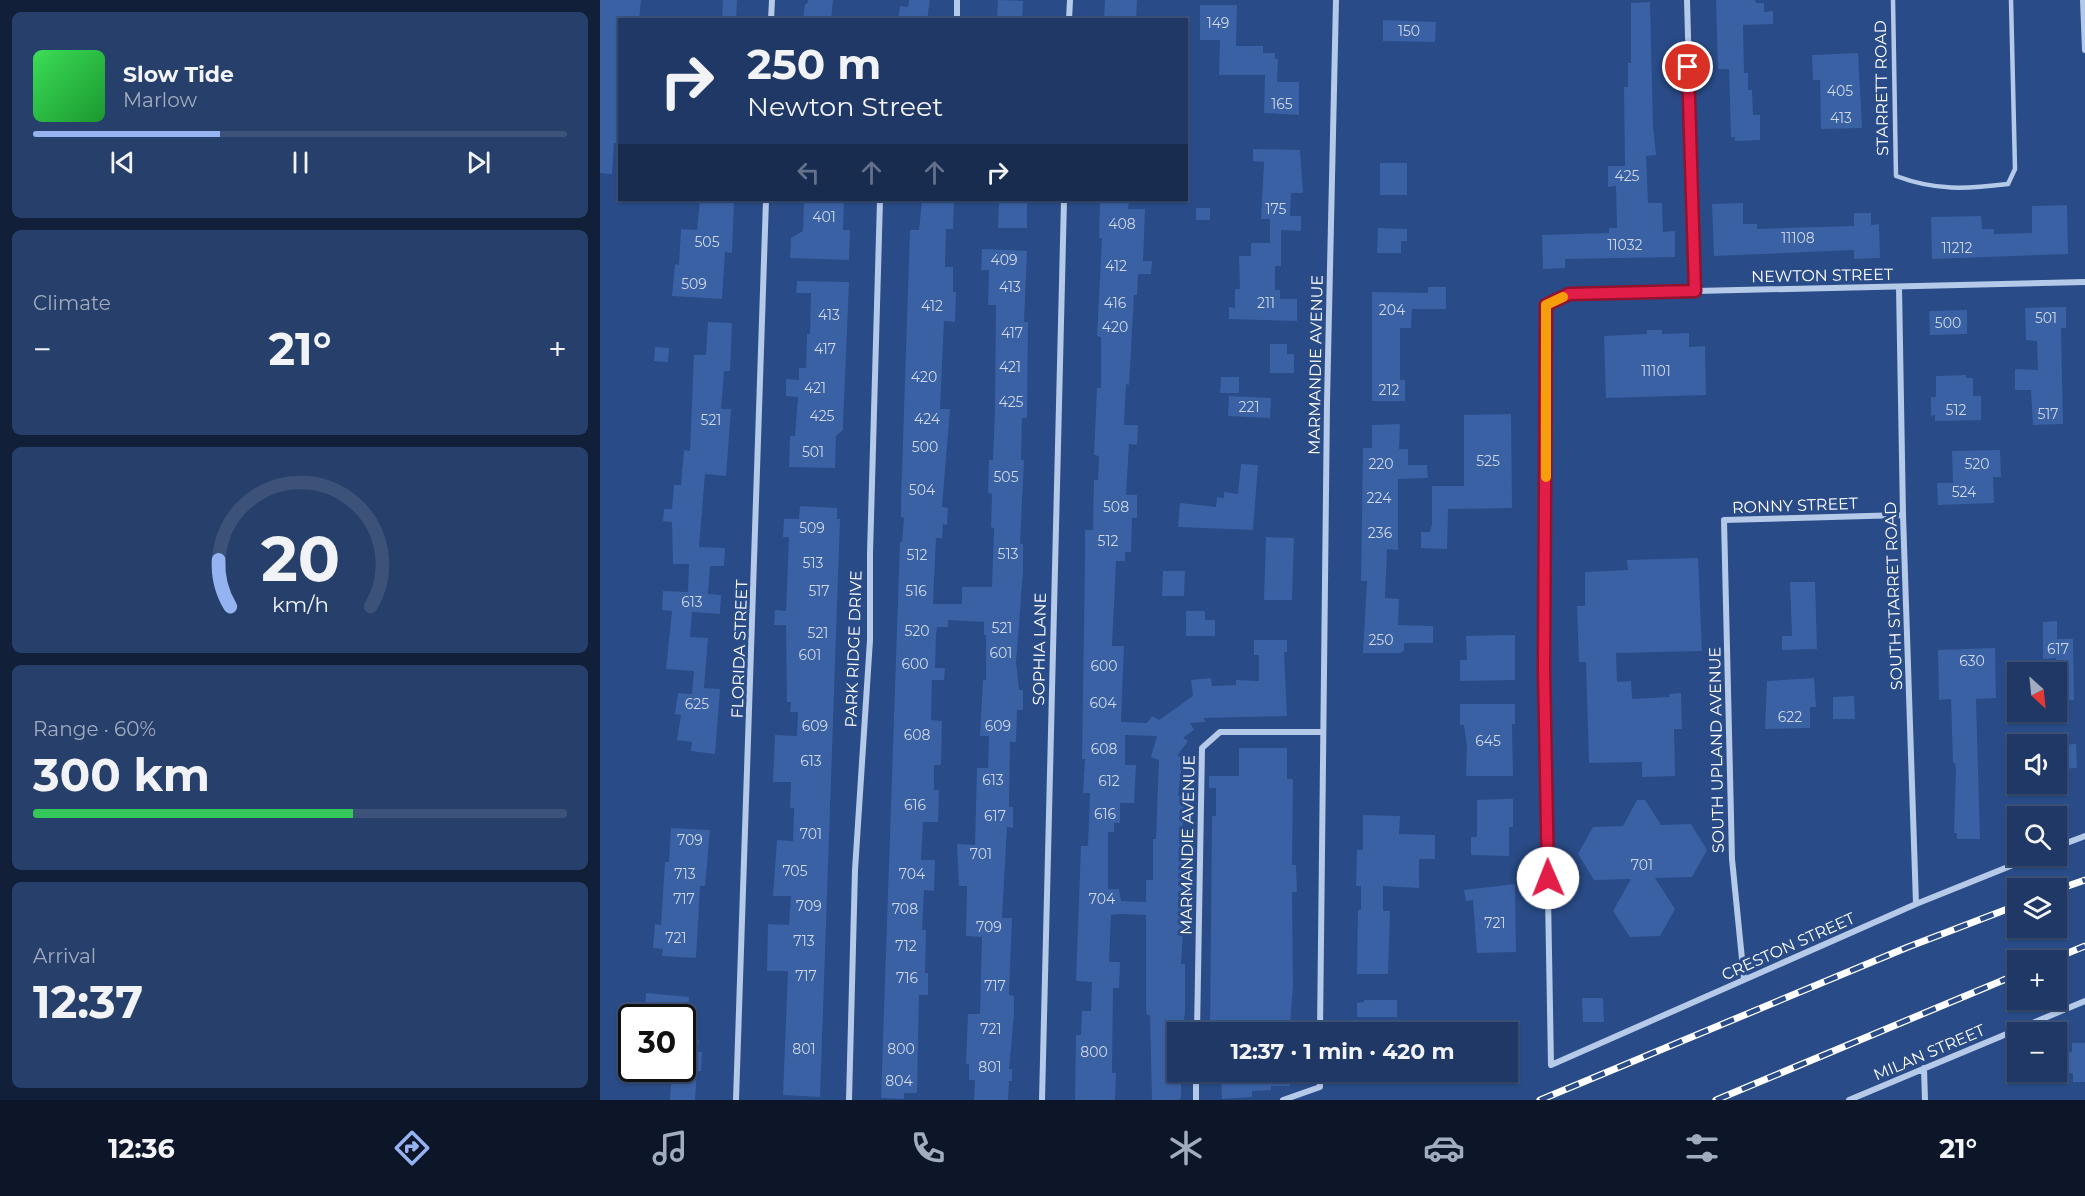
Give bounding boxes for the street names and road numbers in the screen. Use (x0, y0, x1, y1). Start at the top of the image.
street label: STARRETT ROAD (1871, 20, 1892, 156)
street label: NEWTON STREET (1751, 265, 1894, 286)
street label: MARMANDIE AVENUE (1304, 275, 1327, 455)
street label: RONNY STREET (1732, 494, 1859, 517)
street label: SOUTH STARRET ROAD (1881, 501, 1906, 691)
street label: PARK RIDGE DRIVE (841, 570, 866, 728)
street label: FLORIDA STREET (728, 578, 751, 719)
street label: SOPHIA LANE (1029, 592, 1050, 706)
street label: SOUTH UPLAND AVENUE (1705, 647, 1728, 853)
street label: MARMANDIE AVENUE (1176, 755, 1199, 935)
street label: CRESTON STREET (1719, 908, 1859, 984)
street label: MILAN STREET (1871, 1020, 1989, 1084)

